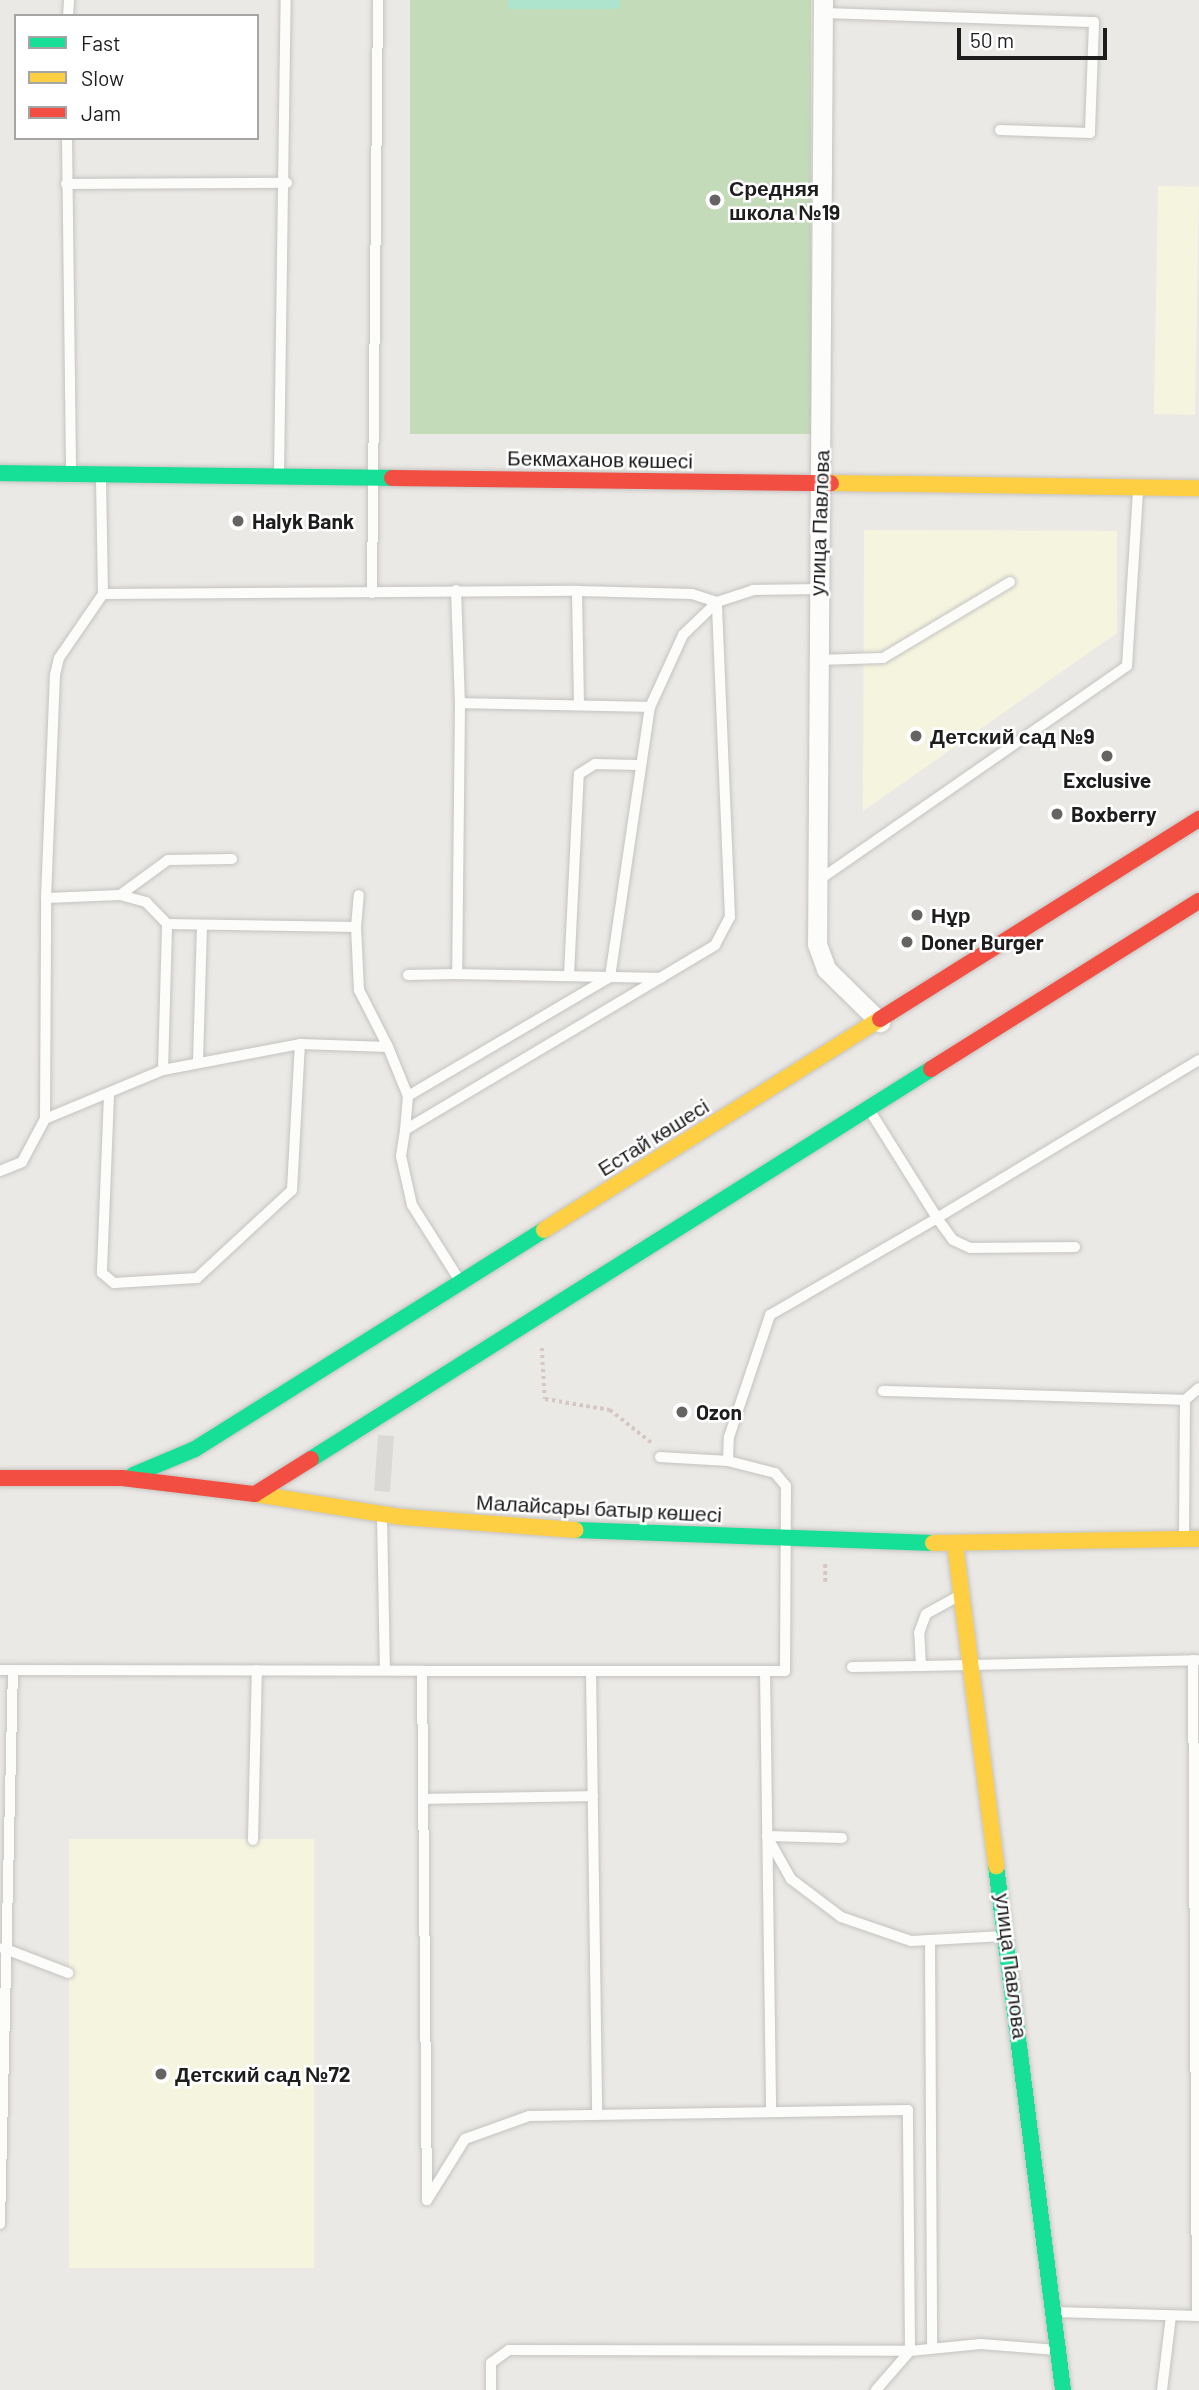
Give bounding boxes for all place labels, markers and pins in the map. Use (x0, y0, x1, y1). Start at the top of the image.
place label: Средняя школа №19 (729, 175, 840, 225)
marker: Средняя школа №19 (707, 192, 723, 208)
place label: Halyk Bank (252, 508, 354, 534)
marker: Halyk Bank (230, 513, 246, 529)
place label: Детский сад №9 (930, 723, 1095, 749)
marker: Детский сад №9 (908, 728, 924, 744)
marker: Exclusive (1099, 748, 1115, 764)
place label: Exclusive (1063, 767, 1151, 793)
place label: Boxberry (1071, 801, 1157, 827)
marker: Boxberry (1049, 806, 1065, 822)
place label: Нұр (931, 902, 971, 928)
marker: Нұр (909, 907, 925, 923)
place label: Doner Burger (921, 929, 1044, 955)
marker: Doner Burger (899, 934, 915, 950)
place label: Ozon (696, 1399, 742, 1425)
marker: Ozon (674, 1404, 690, 1420)
place label: Детский сад №72 (175, 2061, 351, 2087)
marker: Детский сад №72 (153, 2066, 169, 2082)

